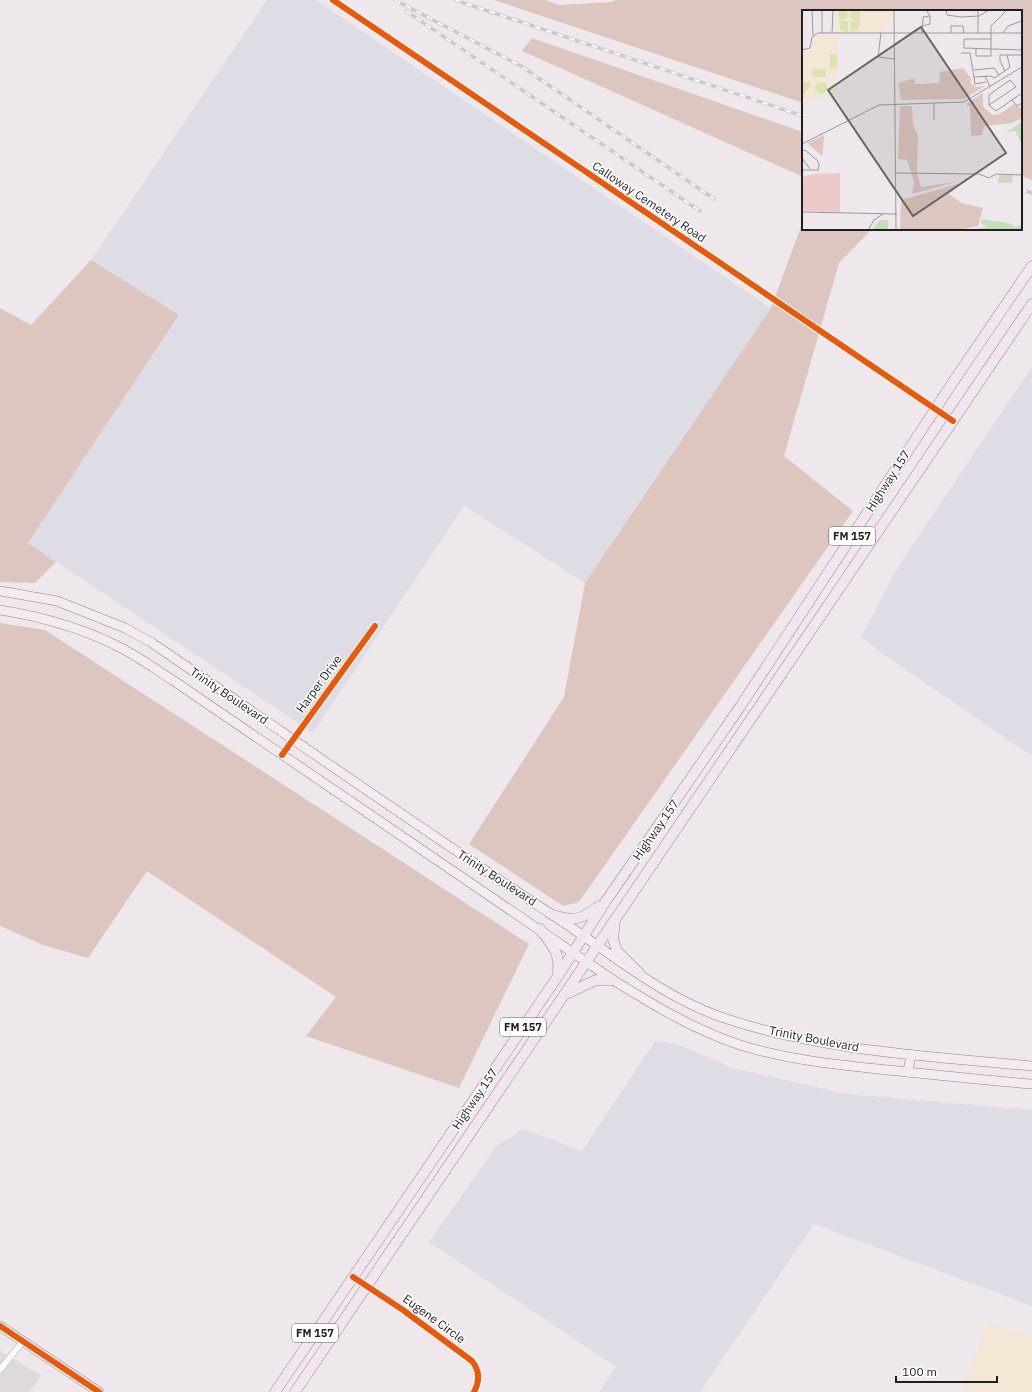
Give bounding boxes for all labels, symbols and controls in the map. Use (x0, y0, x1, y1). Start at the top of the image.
inset map (802, 10, 1022, 230)
street label: Calloway Cemetery Road (590, 158, 709, 245)
street label: Highway 157 (862, 447, 913, 514)
road number: FM 157 (829, 527, 875, 545)
street label: Harper Drive (293, 651, 345, 716)
street label: Trinity Boulevard (187, 664, 271, 727)
street label: Highway 157 (629, 797, 682, 863)
street label: Trinity Boulevard (455, 846, 540, 909)
road number: FM 157 (500, 1018, 546, 1036)
street label: Trinity Boulevard (768, 1022, 860, 1055)
street label: Highway 157 (449, 1065, 501, 1132)
street label: Eugene Circle (400, 1291, 469, 1347)
road number: FM 157 (292, 1324, 338, 1342)
scale bar (896, 1358, 997, 1384)
text: 100 m (902, 1364, 937, 1379)

